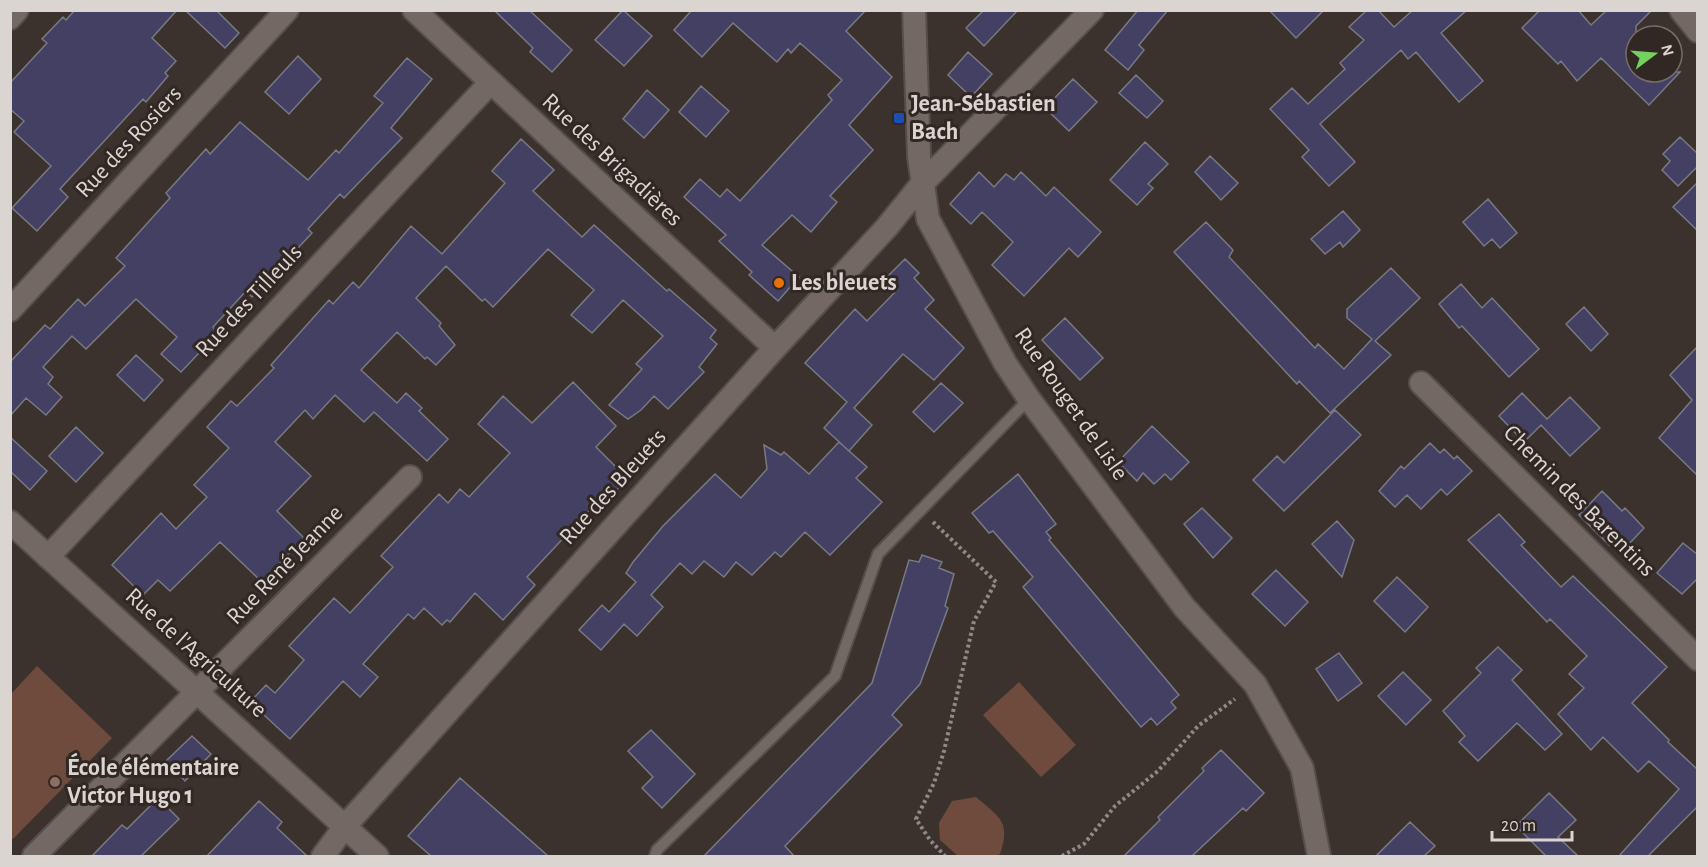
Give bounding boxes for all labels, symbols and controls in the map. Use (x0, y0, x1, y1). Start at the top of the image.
north arrow (1624, 24, 1684, 84)
text: N (1658, 43, 1677, 58)
street label: Rue des Rosiers (71, 82, 187, 202)
street label: Rue des Brigadières (537, 89, 687, 231)
place label: Jean-Sébastien Bach (911, 92, 1056, 144)
marker: Jean-Sébastien Bach (892, 111, 906, 125)
street label: Rue des Tilleuls (191, 240, 307, 362)
place label: Les bleuets (791, 271, 897, 295)
marker: Les bleuets (772, 276, 786, 290)
street label: Rue Rouget de Lisle (1010, 323, 1132, 485)
street label: Chemin des Barentins (1499, 421, 1659, 581)
street label: Rue des Bleuets (555, 425, 671, 549)
street label: Rue René Jeanne (222, 501, 348, 629)
street label: Rue de l'Agriculture (121, 584, 271, 722)
place label: École élémentaire Victor Hugo 1 (67, 752, 239, 808)
marker: École élémentaire Victor Hugo 1 (48, 775, 62, 789)
scale bar (1492, 804, 1572, 842)
text: 20 m (1501, 817, 1536, 835)

